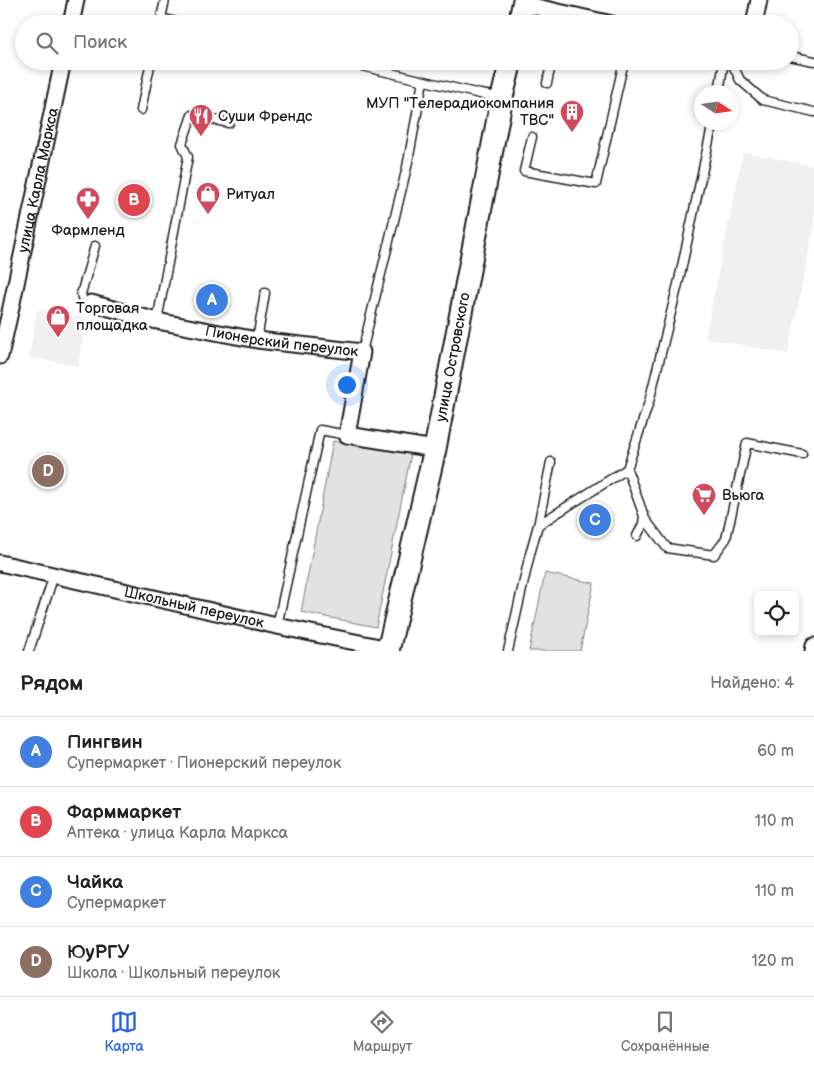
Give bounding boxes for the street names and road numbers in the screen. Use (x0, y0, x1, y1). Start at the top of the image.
street label: улица Карла Маркса (14, 106, 63, 254)
street label: улица Островского (431, 291, 475, 423)
street label: Пионерский переулок (204, 321, 359, 362)
street label: Школьный переулок (122, 582, 266, 633)

